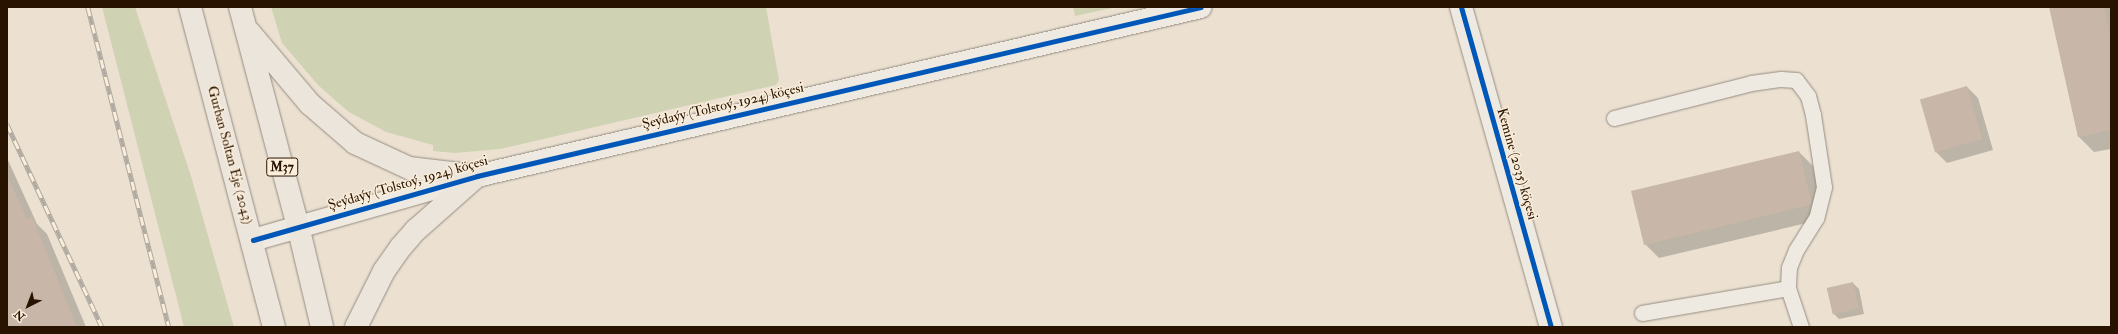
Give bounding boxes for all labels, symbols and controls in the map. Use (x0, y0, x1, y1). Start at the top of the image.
street label: Şeýdaýy (Tolstoý, 1924) köçesi (641, 79, 805, 133)
street label: Gurban Soltan Eje (2043) (203, 84, 257, 226)
street label: Kemine (2035) köçesi (1493, 106, 1541, 222)
street label: Şeýdaýy (Tolstoý, 1924) köçesi (326, 152, 490, 214)
road number: M37 (266, 156, 298, 178)
north arrow (8, 286, 48, 326)
text: N (12, 307, 28, 323)

